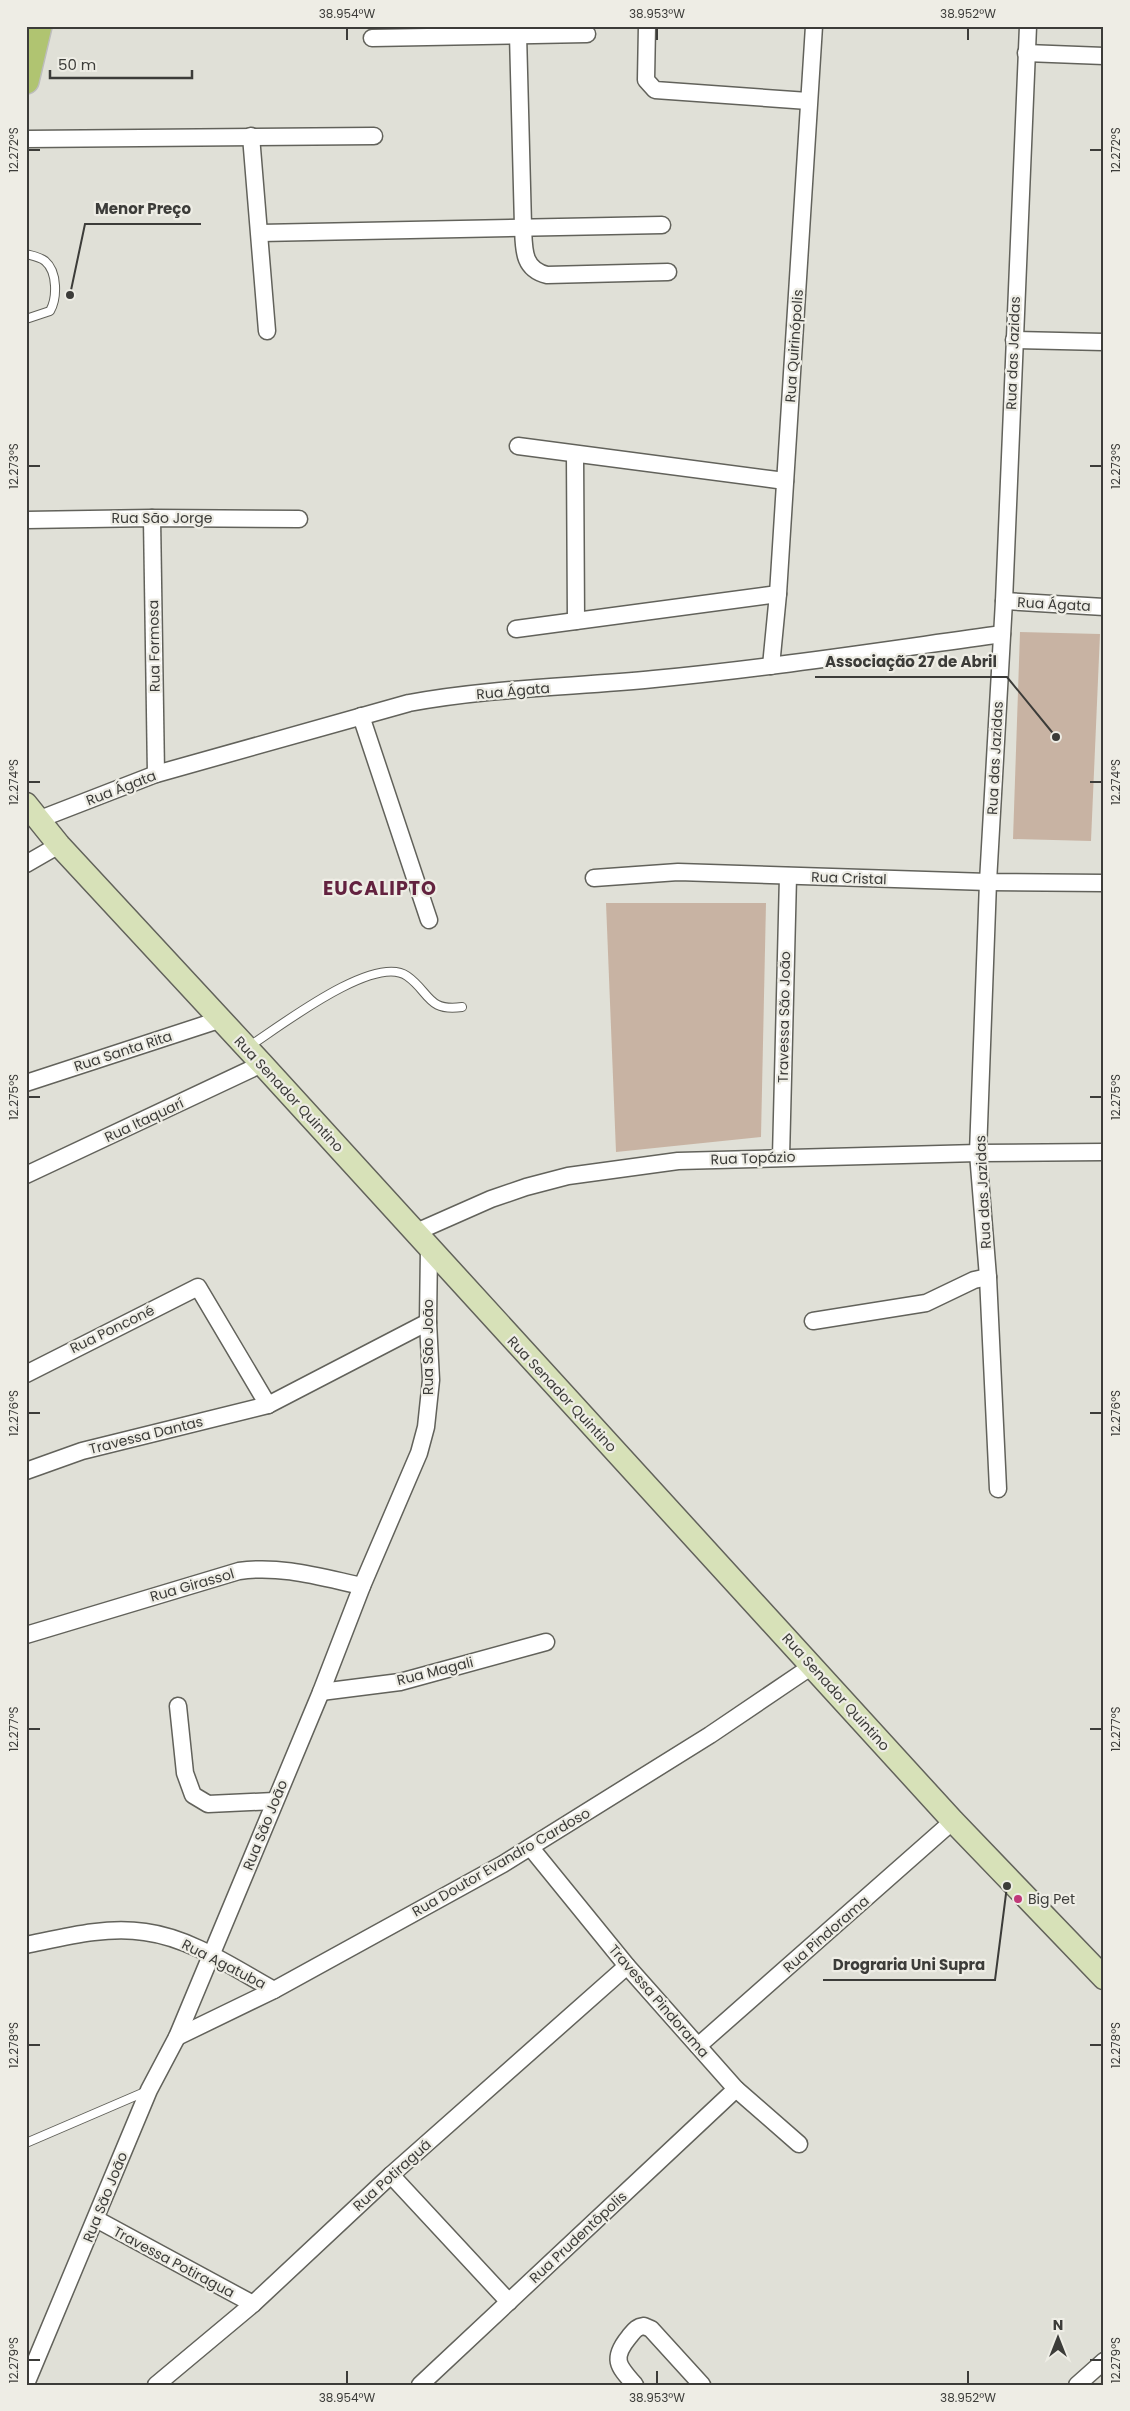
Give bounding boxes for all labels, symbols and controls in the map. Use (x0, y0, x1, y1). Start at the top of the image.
text: 38.954°W (319, 5, 376, 22)
text: 38.953°W (629, 5, 685, 22)
text: 38.952°W (940, 5, 996, 22)
scale bar (50, 48, 192, 80)
text: 50 m (58, 54, 96, 75)
text: 12.272°S (5, 127, 22, 173)
text: 12.272°S (1107, 127, 1124, 173)
callout: Menor Preço (85, 194, 201, 224)
text: Menor Preço (95, 198, 191, 219)
street label: Rua Quirinópolis (780, 289, 808, 403)
street label: Rua das Jazidas (1001, 296, 1025, 410)
text: 12.273°S (5, 443, 22, 489)
text: 12.273°S (1107, 443, 1124, 489)
street label: Rua São Jorge (112, 508, 213, 528)
street label: Rua Ágata (1017, 592, 1091, 616)
street label: Rua Formosa (143, 600, 165, 692)
callout: Associação 27 de Abril (815, 647, 1007, 677)
text: Associação 27 de Abril (825, 651, 997, 672)
street label: Rua Ágata (475, 678, 551, 704)
street label: Rua das Jazidas (982, 701, 1008, 815)
text: 12.274°S (5, 759, 22, 805)
text: 12.274°S (1107, 759, 1124, 805)
street label: Rua Ágata (83, 765, 159, 811)
street label: Rua Cristal (811, 867, 887, 889)
district label: EUCALIPTO (323, 875, 437, 902)
street label: Travessa São João (773, 951, 795, 1083)
street label: Rua Santa Rita (71, 1026, 175, 1076)
street label: Rua Senador Quintino (230, 1032, 348, 1157)
text: 12.275°S (5, 1074, 22, 1120)
text: 12.275°S (1107, 1074, 1124, 1120)
street label: Rua Itaquarí (101, 1093, 187, 1147)
street label: Rua das Jazidas (970, 1135, 996, 1249)
street label: Rua Topázio (710, 1147, 796, 1169)
street label: Rua São João (418, 1299, 438, 1395)
street label: Rua Ponconé (66, 1300, 158, 1358)
street label: Rua Senador Quintino (503, 1332, 621, 1457)
text: 12.276°S (5, 1390, 22, 1436)
text: 12.276°S (1107, 1390, 1124, 1436)
street label: Travessa Dantas (87, 1411, 205, 1459)
street label: Rua Girassol (148, 1563, 236, 1607)
street label: Rua Senador Quintino (778, 1629, 894, 1755)
street label: Rua Magali (395, 1652, 475, 1690)
text: 12.277°S (5, 1706, 22, 1752)
text: 12.277°S (1107, 1706, 1124, 1752)
street label: Rua São João (238, 1777, 292, 1873)
street label: Rua Doutor Evandro Cardoso (408, 1803, 594, 1921)
place label: Big Pet (1028, 1889, 1075, 1909)
street label: Rua Pindorama (779, 1891, 873, 1977)
marker: Big Pet (1012, 1893, 1024, 1905)
street label: Rua Agatuba (178, 1934, 270, 1994)
street label: Travessa Pindorama (604, 1940, 714, 2062)
callout: Drograria Uni Supra (823, 1950, 995, 1980)
text: Drograria Uni Supra (833, 1954, 985, 1975)
text: 12.278°S (5, 2022, 22, 2068)
text: 12.278°S (1107, 2022, 1124, 2068)
street label: Rua Potiraguá (349, 2134, 435, 2216)
street label: Rua São João (78, 2149, 132, 2245)
street label: Rua Prudentôpolis (525, 2186, 631, 2288)
street label: Travessa Potiragua (110, 2222, 238, 2302)
north arrow (1032, 2314, 1082, 2364)
text: N (1053, 2315, 1063, 2335)
text: 12.279°S (5, 2337, 22, 2383)
text: 12.279°S (1107, 2337, 1124, 2383)
text: 38.954°W (319, 2389, 376, 2406)
text: 38.953°W (629, 2389, 685, 2406)
text: 38.952°W (940, 2389, 996, 2406)

